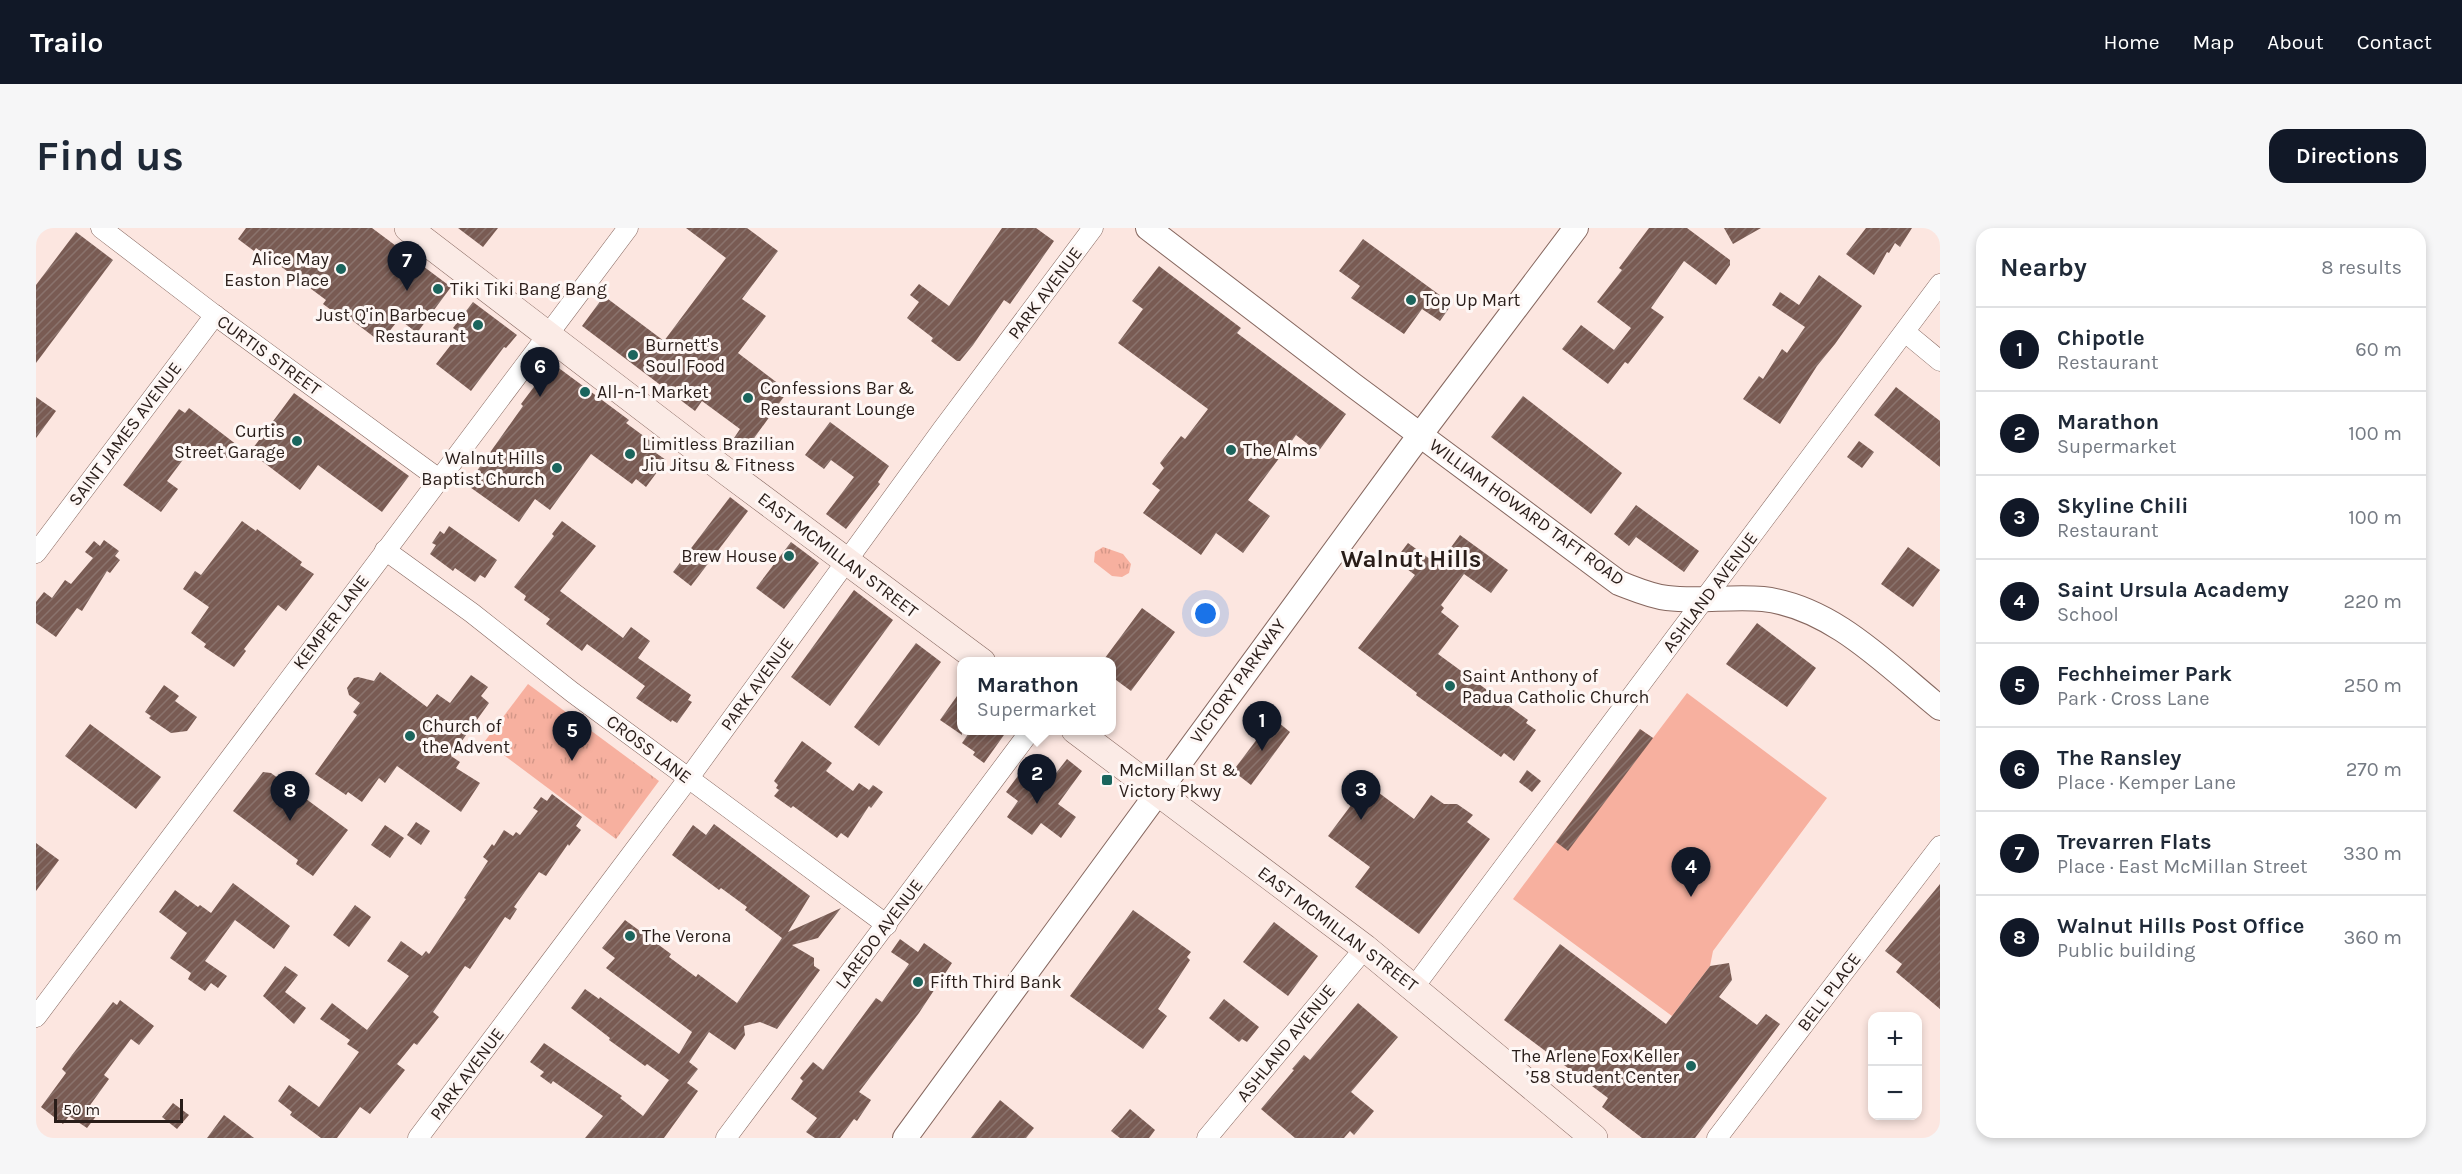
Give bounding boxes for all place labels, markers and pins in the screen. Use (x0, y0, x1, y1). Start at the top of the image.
pin: 7 (388, 242, 427, 291)
place label: Alice May Easton Place (224, 248, 330, 291)
marker: Alice May Easton Place (334, 262, 348, 276)
place label: Tiki Tiki Bang Bang (450, 278, 607, 300)
marker: Tiki Tiki Bang Bang (431, 282, 445, 296)
place label: Top Up Mart (1423, 289, 1520, 311)
marker: Top Up Mart (1404, 293, 1418, 307)
place label: Just Q'in Barbecue Restaurant (316, 304, 466, 347)
marker: Just Q'in Barbecue Restaurant (471, 318, 485, 332)
place label: Burnett's Soul Food (645, 334, 725, 377)
pin: 6 (520, 348, 560, 397)
marker: Burnett's Soul Food (626, 348, 640, 362)
place label: Confessions Bar & Restaurant Lounge (760, 377, 915, 420)
place label: All-n-1 Market (597, 381, 709, 403)
marker: All-n-1 Market (578, 385, 592, 399)
marker: Confessions Bar & Restaurant Lounge (741, 391, 755, 405)
place label: Curtis Street Garage (174, 420, 285, 463)
place label: Limitless Brazilian Jiu Jitsu & Fitness (642, 433, 795, 476)
marker: Curtis Street Garage (290, 434, 304, 448)
place label: The Alms (1243, 439, 1318, 461)
marker: The Alms (1224, 443, 1238, 457)
place label: Walnut Hills Baptist Church (421, 447, 545, 490)
marker: Limitless Brazilian Jiu Jitsu & Fitness (623, 447, 637, 461)
marker: Walnut Hills Baptist Church (550, 461, 564, 475)
place label: Brew House (681, 545, 777, 567)
marker: Brew House (782, 549, 796, 563)
place label: Saint Anthony of Padua Catholic Church (1462, 665, 1649, 708)
marker: Saint Anthony of Padua Catholic Church (1443, 679, 1457, 693)
pin: 1 (1242, 702, 1282, 751)
pin: 5 (552, 712, 592, 761)
place label: Church of the Advent (422, 715, 510, 758)
marker: Church of the Advent (403, 729, 417, 743)
pin: 2 (1018, 754, 1056, 804)
place label: McMillan St & Victory Pkwy (1119, 759, 1238, 802)
pin: 3 (1342, 770, 1380, 820)
pin: 8 (270, 772, 310, 821)
marker: McMillan St & Victory Pkwy (1100, 773, 1114, 787)
pin: 4 (1672, 848, 1710, 897)
place label: The Verona (642, 925, 731, 947)
marker: The Verona (623, 929, 637, 943)
place label: Fifth Third Bank (930, 971, 1062, 993)
marker: Fifth Third Bank (911, 975, 925, 989)
place label: The Arlene Fox Keller ’58 Student Center (1512, 1045, 1679, 1088)
marker: The Arlene Fox Keller ’58 Student Center (1684, 1059, 1698, 1073)

